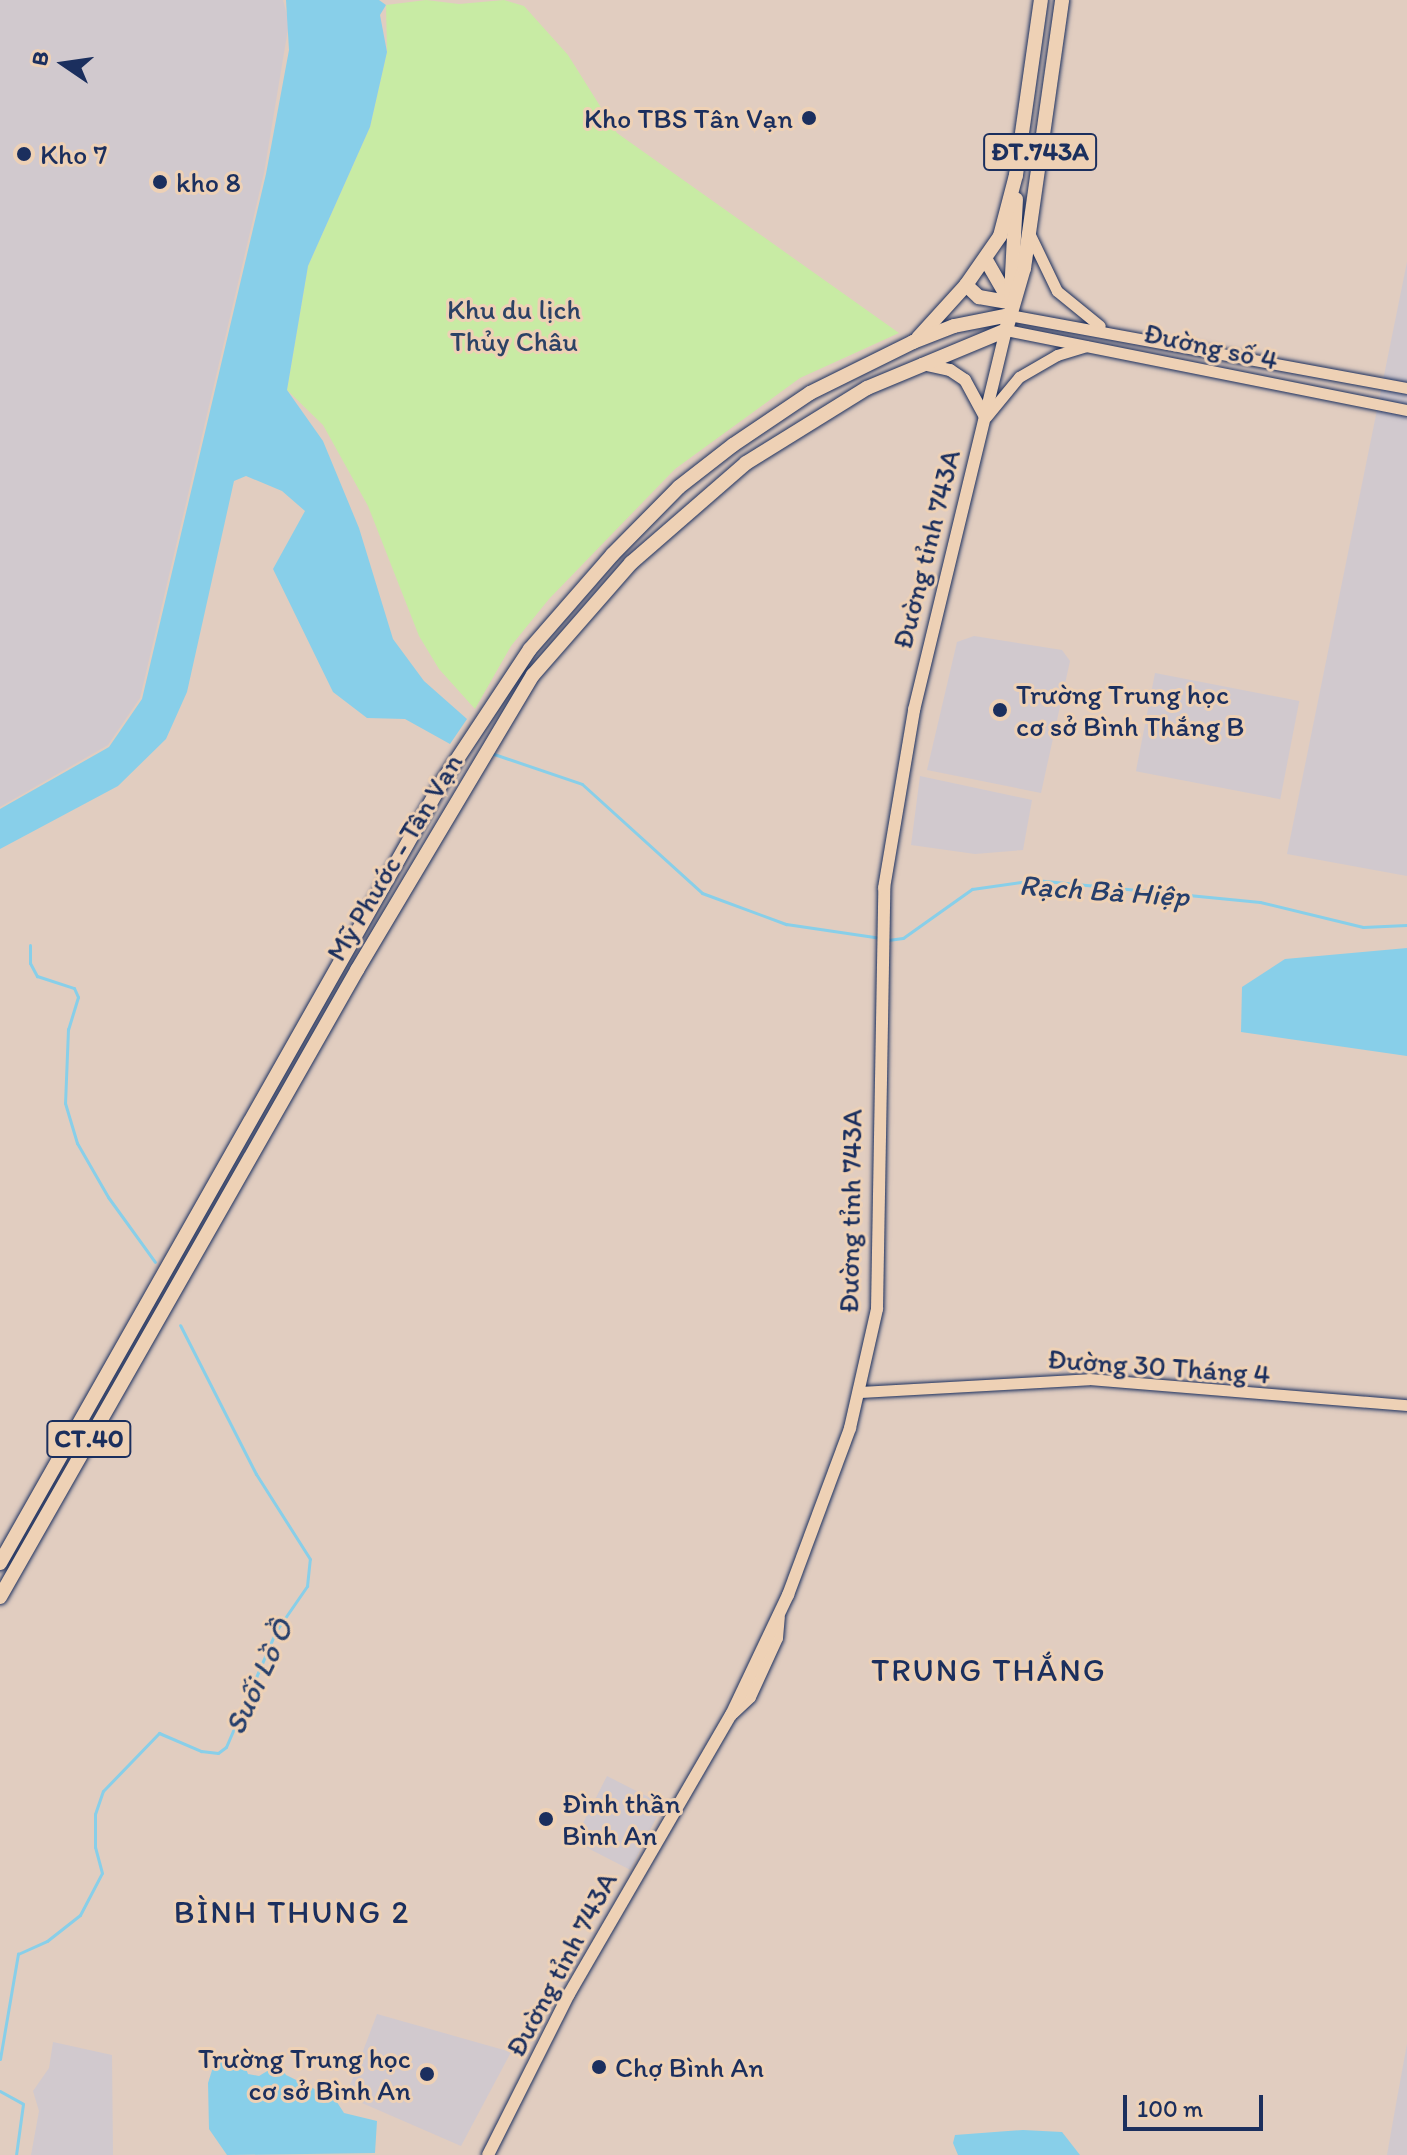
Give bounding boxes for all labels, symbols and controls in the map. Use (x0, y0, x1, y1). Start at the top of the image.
north arrow (24, 24, 104, 104)
text: B (25, 49, 55, 68)
place label: Kho TBS Tân Vạn (589, 101, 793, 135)
marker: Kho TBS Tân Vạn (800, 109, 818, 127)
road number: ĐT.743A (982, 130, 1098, 174)
place label: Kho 7 (40, 137, 107, 171)
marker: Kho 7 (15, 145, 33, 163)
place label: kho 8 (176, 165, 241, 199)
marker: kho 8 (151, 173, 169, 191)
park label: Khu du lịch Thủy Châu (447, 292, 581, 358)
street label: Đường số 4 (1141, 315, 1281, 377)
street label: Đường tỉnh 743A (885, 446, 967, 652)
place label: Trường Trung học cơ sở Bình Thắng B (1016, 677, 1244, 743)
marker: Trường Trung học cơ sở Bình Thắng B (991, 701, 1009, 719)
street label: Mỹ Phước - Tân Vạn (319, 747, 469, 967)
water label: Rạch Bà Hiệp (1018, 867, 1190, 915)
street label: Đường tỉnh 743A (831, 1109, 869, 1313)
street label: Đường 30 Tháng 4 (1047, 1341, 1271, 1391)
road number: CT.40 (45, 1417, 133, 1461)
water label: Suối Lồ Ồ (217, 1614, 301, 1740)
district label: TRUNG THẮNG (871, 1651, 1107, 1689)
place label: Đình thần Bình An (562, 1786, 680, 1852)
marker: Đình thần Bình An (537, 1810, 555, 1828)
street label: Đường tỉnh 743A (498, 1866, 624, 2062)
district label: BÌNH THUNG 2 (174, 1893, 410, 1931)
place label: Trường Trung học cơ sở Bình An (201, 2041, 411, 2107)
place label: Chợ Bình An (615, 2050, 764, 2084)
marker: Chợ Bình An (590, 2058, 608, 2076)
marker: Trường Trung học cơ sở Bình An (418, 2065, 436, 2083)
scale bar (1127, 2079, 1267, 2129)
text: 100 m (1137, 2094, 1203, 2123)

